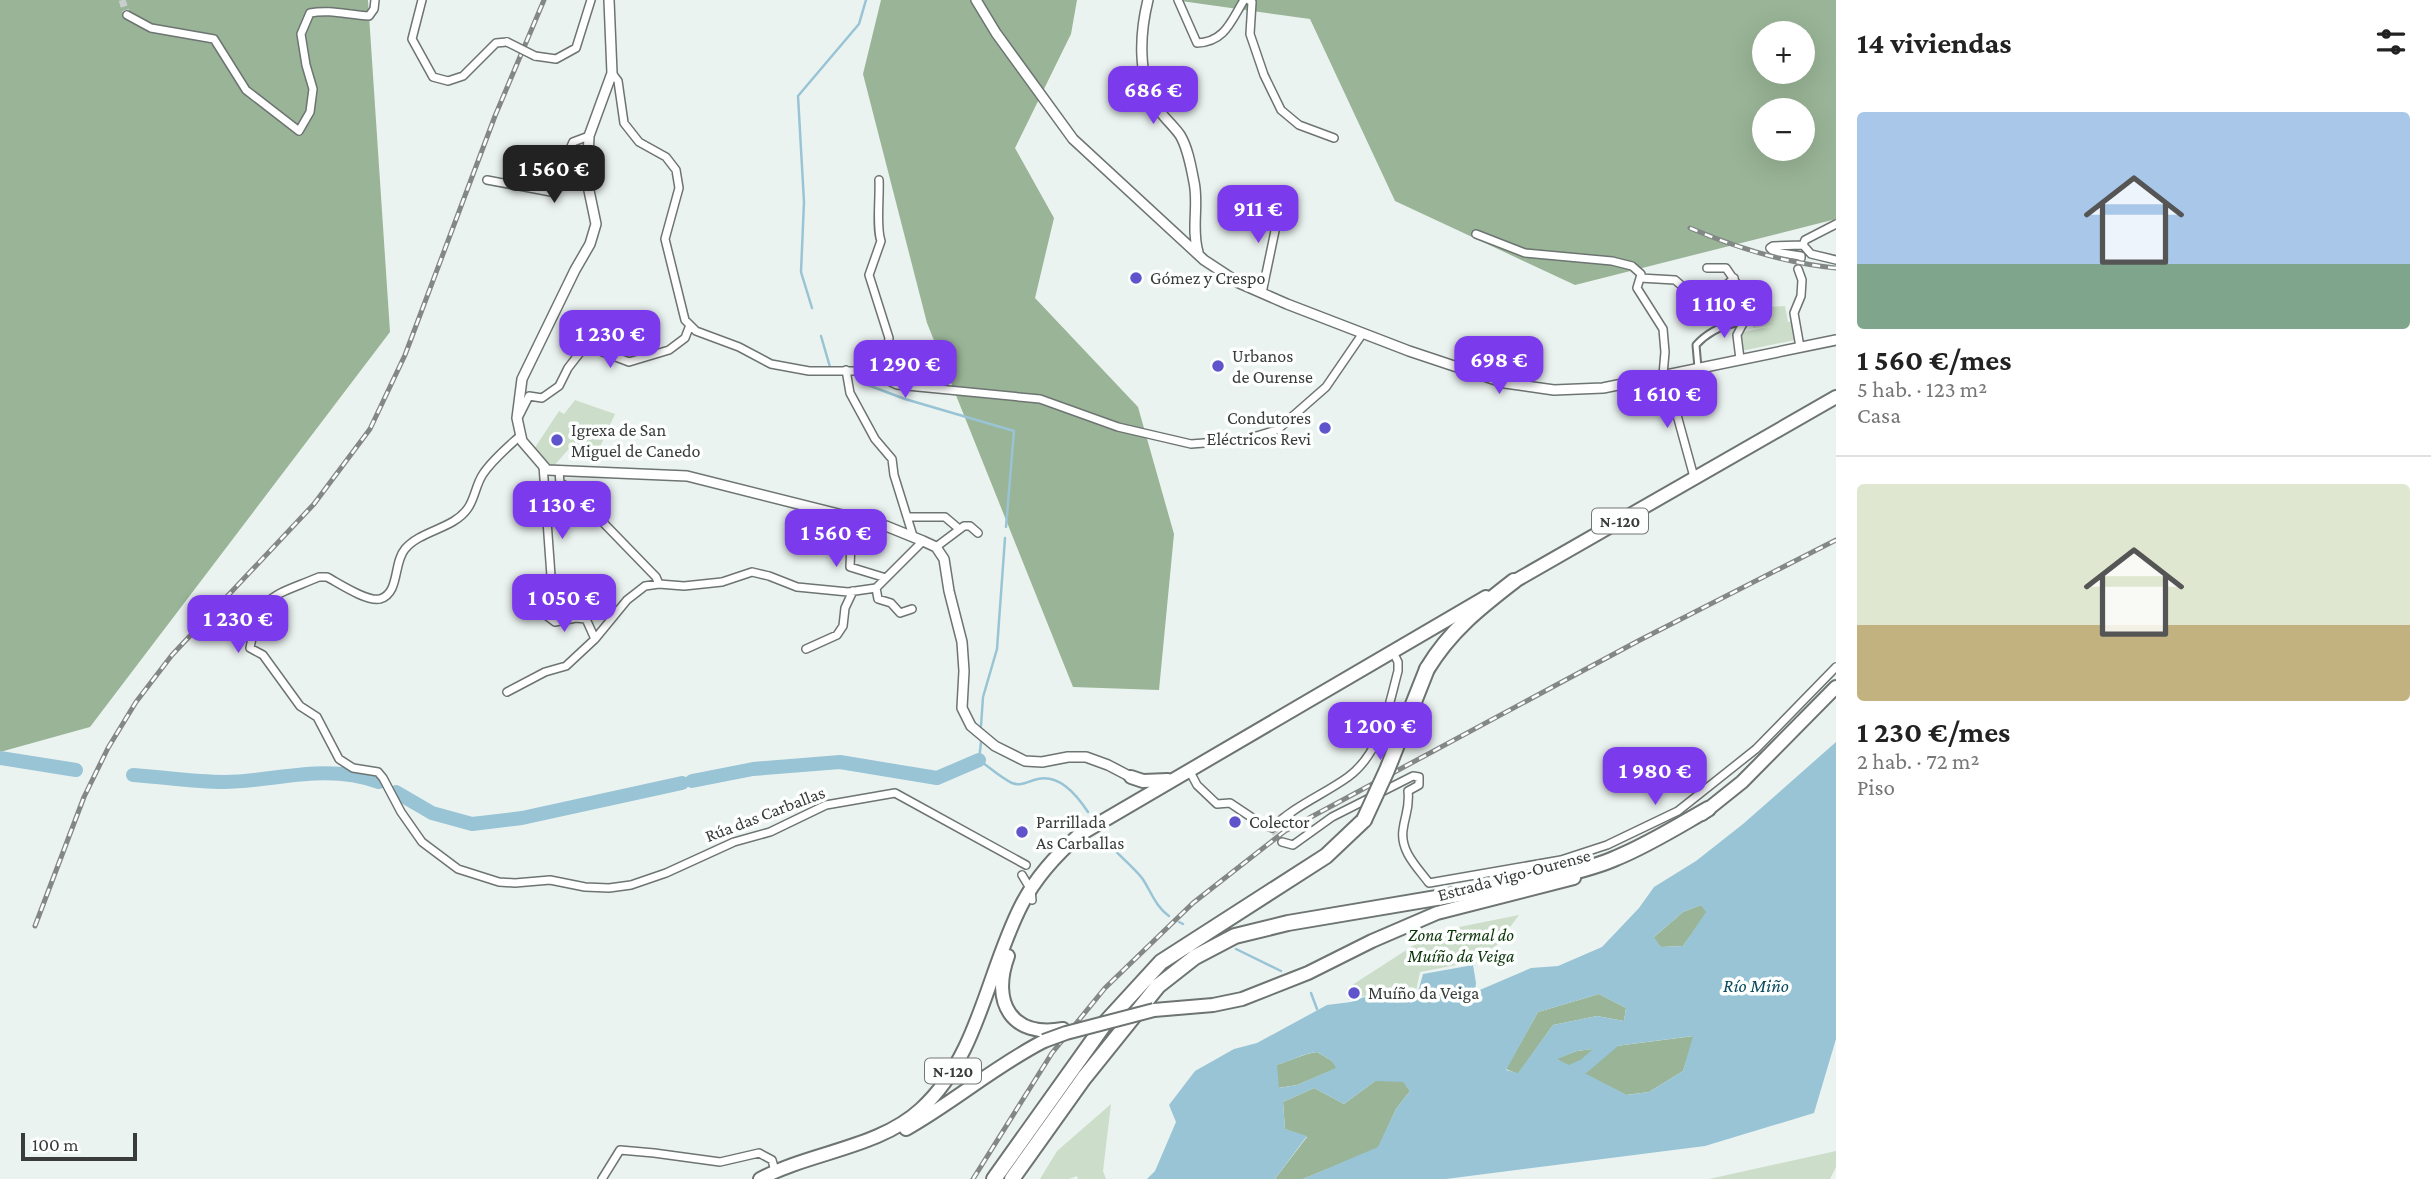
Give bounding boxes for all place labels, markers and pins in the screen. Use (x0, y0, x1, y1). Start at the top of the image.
pin: 686 € (1104, 66, 1202, 126)
pin: 1 560 € (489, 146, 619, 205)
pin: 911 € (1209, 186, 1307, 245)
place label: Gómez y Crespo (1150, 268, 1265, 288)
marker: Gómez y Crespo (1128, 270, 1144, 286)
pin: 1 110 € (1659, 280, 1789, 340)
pin: 1 230 € (545, 310, 675, 370)
pin: 698 € (1450, 336, 1548, 396)
pin: 1 290 € (840, 340, 970, 400)
place label: Urbanos de Ourense (1232, 346, 1313, 387)
marker: Urbanos de Ourense (1210, 358, 1226, 374)
pin: 1 610 € (1602, 370, 1732, 430)
place label: Condutores Eléctricos Revi (1207, 408, 1311, 449)
place label: Igrexa de San Miguel de Canedo (571, 420, 701, 461)
marker: Condutores Eléctricos Revi (1317, 420, 1333, 436)
marker: Igrexa de San Miguel de Canedo (549, 432, 565, 448)
pin: 1 130 € (497, 482, 627, 541)
pin: 1 560 € (771, 510, 901, 569)
pin: 1 050 € (499, 574, 629, 634)
pin: 1 230 € (173, 596, 303, 655)
pin: 1 200 € (1315, 702, 1445, 762)
pin: 1 980 € (1590, 748, 1720, 807)
place label: Parrillada As Carballas (1036, 812, 1124, 853)
place label: Colector (1249, 812, 1310, 832)
marker: Colector (1227, 814, 1243, 830)
marker: Parrillada As Carballas (1014, 824, 1030, 840)
place label: Muíño da Veiga (1368, 983, 1479, 1003)
marker: Muíño da Veiga (1346, 985, 1362, 1001)

